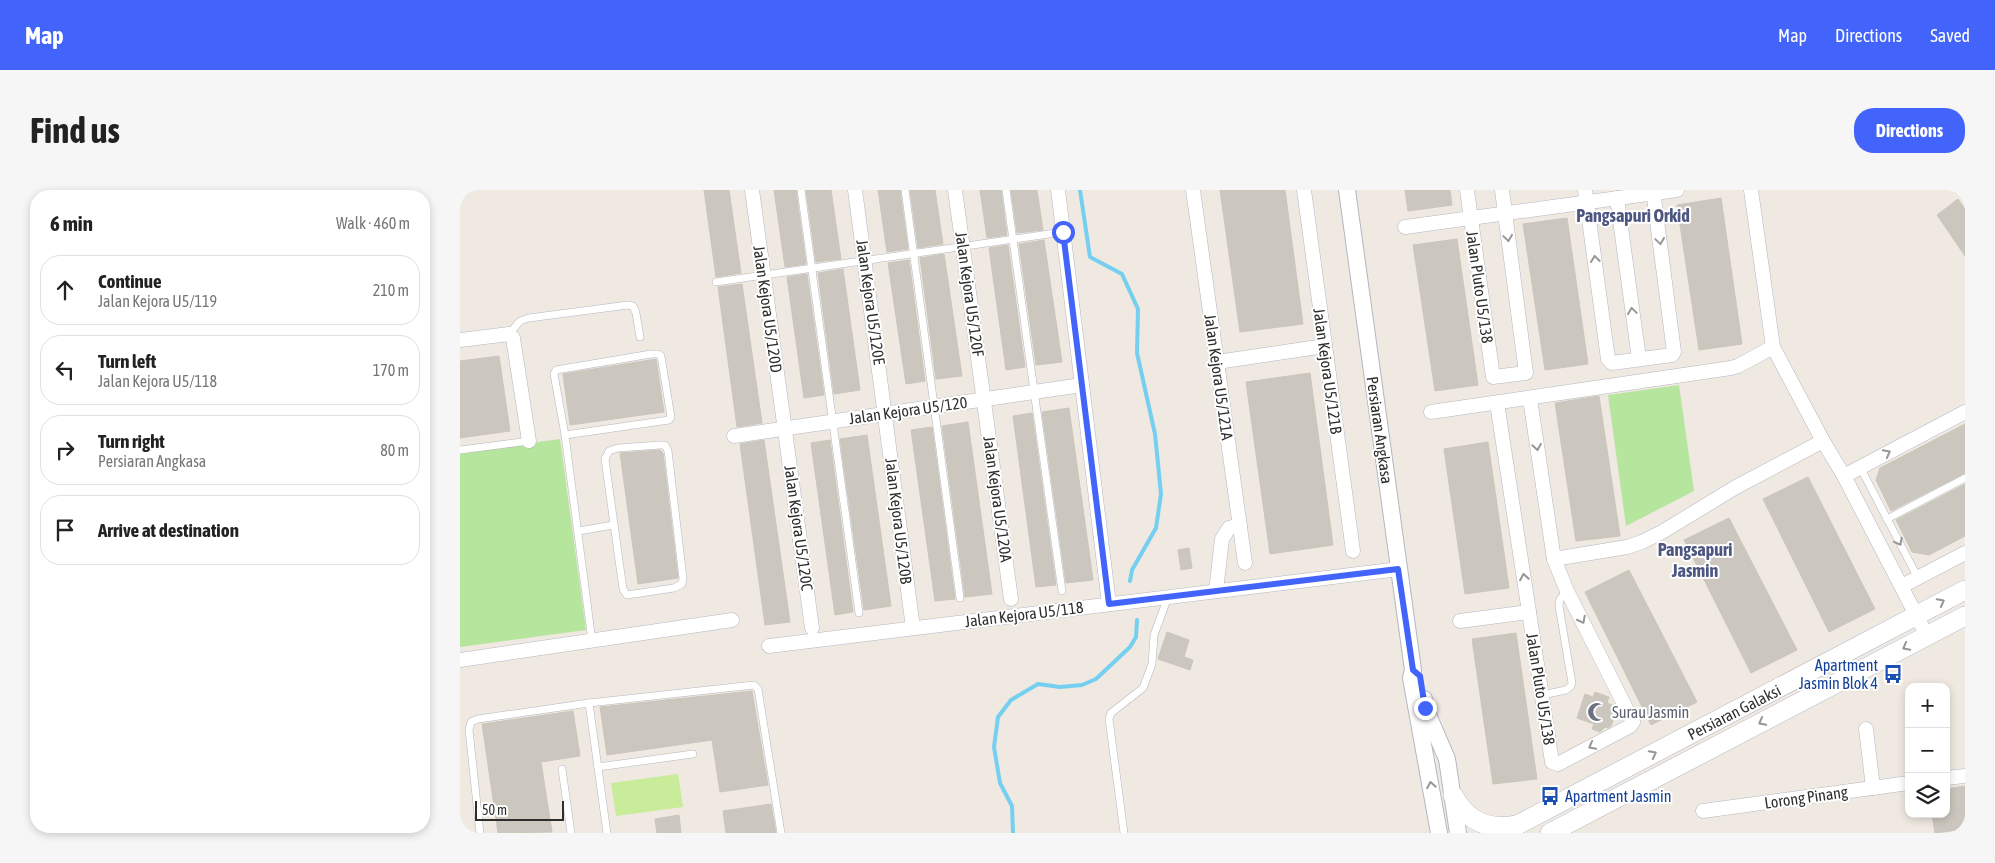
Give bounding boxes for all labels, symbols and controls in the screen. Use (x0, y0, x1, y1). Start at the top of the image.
text: Map (25, 22, 64, 49)
text: Map (1778, 25, 1807, 46)
text: Directions (1835, 25, 1902, 46)
text: Saved (1930, 25, 1970, 46)
button: Directions (1854, 108, 1965, 153)
text: Find us (30, 110, 120, 150)
district label: Pangsapuri Orkid (1576, 205, 1690, 226)
text: 6 min (50, 211, 93, 235)
text: Walk · 460 m (336, 214, 410, 232)
route start (1052, 221, 1075, 244)
street label: Jalan Pluto U5/138 (1463, 230, 1497, 344)
street label: Jalan Kejora U5/120F (951, 231, 988, 358)
one-way arrow (1502, 235, 1513, 243)
one-way arrow (1654, 237, 1664, 246)
street label: Jalan Kejora U5/120E (852, 238, 889, 366)
street label: Jalan Kejora U5/120D (749, 244, 786, 374)
one-way arrow (1590, 255, 1601, 263)
text: Continue (98, 270, 162, 292)
icon: ahead (51, 276, 79, 304)
text: 210 m (373, 281, 409, 299)
text: Jalan Kejora U5/119 (98, 292, 217, 310)
street label: Jalan Kejora U5/121B (1309, 307, 1346, 436)
one-way arrow (1628, 307, 1638, 315)
street label: Jalan Kejora U5/121A (1200, 313, 1237, 441)
text: Turn left (98, 350, 156, 372)
icon: left (51, 356, 79, 384)
text: 170 m (373, 361, 409, 379)
text: Jalan Kejora U5/118 (98, 372, 217, 390)
street label: Persiaran Angkasa (1363, 375, 1396, 485)
street label: Jalan Kejora U5/120 (848, 393, 968, 428)
text: Turn right (98, 430, 165, 452)
street label: Jalan Kejora U5/120A (979, 435, 1016, 563)
icon: right (51, 436, 79, 464)
text: 80 m (380, 441, 409, 459)
one-way arrow (1531, 443, 1542, 451)
one-way arrow (1882, 449, 1891, 459)
text: Persiaran Angkasa (98, 452, 206, 470)
street label: Jalan Kejora U5/120B (881, 457, 916, 586)
street label: Jalan Kejora U5/120C (780, 464, 817, 592)
icon: arrive (51, 516, 79, 544)
text: Arrive at destination (98, 519, 239, 541)
one-way arrow (1893, 536, 1903, 545)
district label: Pangsapuri Jasmin (1658, 539, 1732, 581)
one-way arrow (1519, 573, 1529, 581)
street label: Jalan Kejora U5/118 (964, 598, 1084, 631)
one-way arrow (1936, 599, 1945, 609)
one-way arrow (1576, 614, 1586, 623)
street label: Jalan Pluto U5/138 (1523, 632, 1559, 746)
one-way arrow (1902, 641, 1911, 651)
place label: Apartment Jasmin Blok 4 (1799, 656, 1878, 692)
bus stop icon: Apartment Jasmin Blok 4 (1882, 663, 1904, 685)
street label: Persiaran Galaksi (1684, 681, 1784, 743)
map controls (1905, 683, 1950, 818)
button: + (1905, 683, 1950, 728)
route end (1414, 697, 1437, 720)
mosque icon: Surau Jasmin (1586, 701, 1608, 723)
place label: Surau Jasmin (1612, 703, 1689, 721)
one-way arrow (1758, 716, 1767, 726)
button: − (1905, 728, 1950, 773)
one-way arrow (1589, 740, 1598, 750)
one-way arrow (1648, 750, 1657, 760)
button: layers (1905, 773, 1950, 818)
one-way arrow (1426, 781, 1436, 789)
street label: Lorong Pinang (1763, 782, 1849, 813)
bus stop icon: Apartment Jasmin (1539, 785, 1561, 807)
place label: Apartment Jasmin (1565, 787, 1672, 806)
scale bar (475, 798, 564, 821)
text: 50 m (482, 802, 507, 818)

